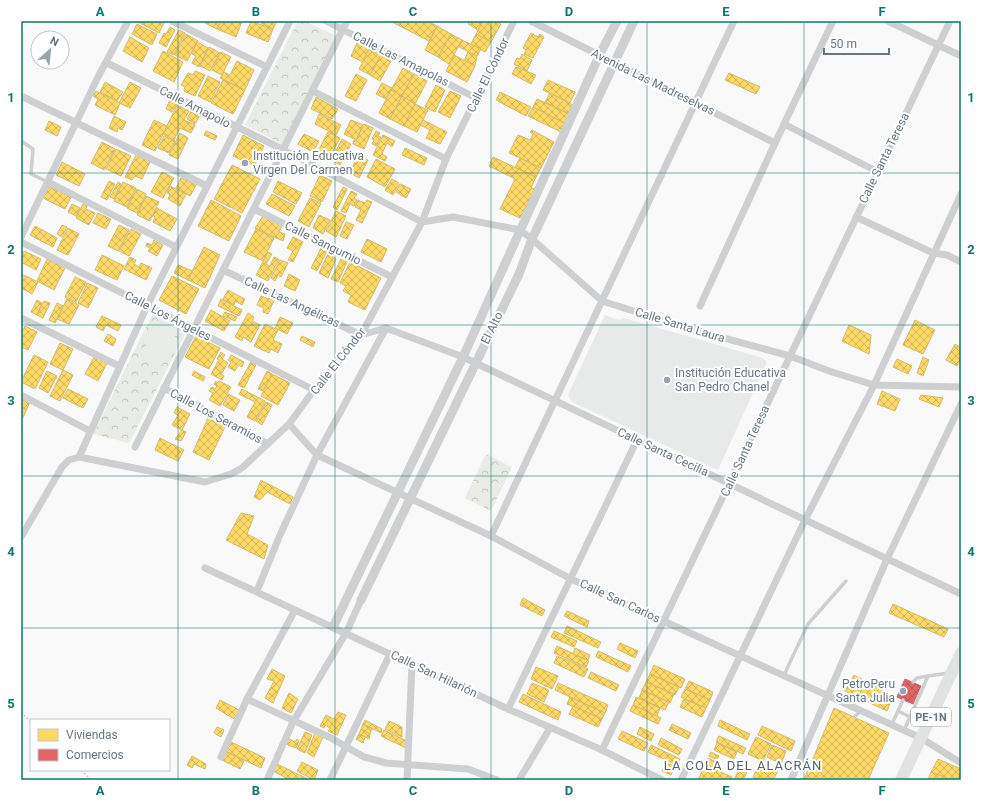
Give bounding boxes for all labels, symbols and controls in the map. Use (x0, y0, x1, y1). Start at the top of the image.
text: A (96, 4, 105, 19)
text: B (252, 4, 260, 19)
text: C (409, 4, 418, 19)
text: D (565, 4, 573, 19)
text: E (722, 4, 730, 19)
text: F (878, 4, 886, 19)
street label: Calle Las Amapolas (351, 29, 451, 89)
north arrow (30, 30, 70, 70)
scale bar (824, 30, 889, 56)
text: N (48, 34, 61, 49)
street label: Calle El Cóndor (464, 35, 512, 115)
text: 50 m (830, 37, 857, 51)
street label: Avenida Las Madreselvas (589, 46, 717, 118)
street label: Calle Amapolo (157, 83, 233, 131)
text: 1 (7, 90, 15, 105)
text: 1 (967, 90, 975, 105)
street label: Calle Santa Teresa (856, 110, 912, 206)
place label: Institución Educativa Virgen Del Carmen (253, 149, 364, 177)
marker: Institución Educativa Virgen Del Carmen (240, 158, 250, 168)
street label: Calle Sangumio (282, 218, 364, 268)
text: 2 (7, 242, 15, 257)
text: 2 (967, 242, 975, 257)
street label: Calle Las Angélicas (242, 274, 342, 330)
street label: Calle Los Ángeles (122, 287, 214, 344)
street label: Calle Santa Laura (633, 305, 727, 345)
street label: El Alto (478, 309, 506, 346)
street label: Calle El Cóndor (307, 325, 369, 397)
place label: Institución Educativa San Pedro Chanel (675, 366, 786, 394)
marker: Institución Educativa San Pedro Chanel (662, 375, 672, 385)
street label: Calle Los Seramios (168, 386, 264, 446)
text: 3 (7, 393, 15, 408)
text: 3 (967, 393, 975, 408)
street label: Calle Santa Teresa (718, 403, 772, 499)
street label: Calle Santa Cecilia (615, 425, 711, 479)
text: 4 (7, 544, 15, 559)
text: 4 (967, 544, 975, 559)
street label: Calle San Carlos (578, 576, 662, 626)
street label: Calle San Hilarión (388, 648, 480, 700)
place label: PetroPeru Santa Julia (836, 677, 895, 705)
marker: PetroPeru Santa Julia (898, 686, 908, 696)
text: 5 (7, 696, 15, 711)
text: 5 (967, 696, 975, 711)
road number: PE-1N (911, 708, 951, 726)
legend (30, 719, 170, 771)
text: Viviendas (66, 728, 118, 742)
text: Comercios (66, 748, 124, 762)
district label: LA COLA DEL ALACRÁN (664, 758, 822, 773)
text: A (96, 783, 105, 798)
text: B (252, 783, 260, 798)
text: C (409, 783, 418, 798)
text: D (565, 783, 573, 798)
text: E (722, 783, 730, 798)
text: F (878, 783, 886, 798)

